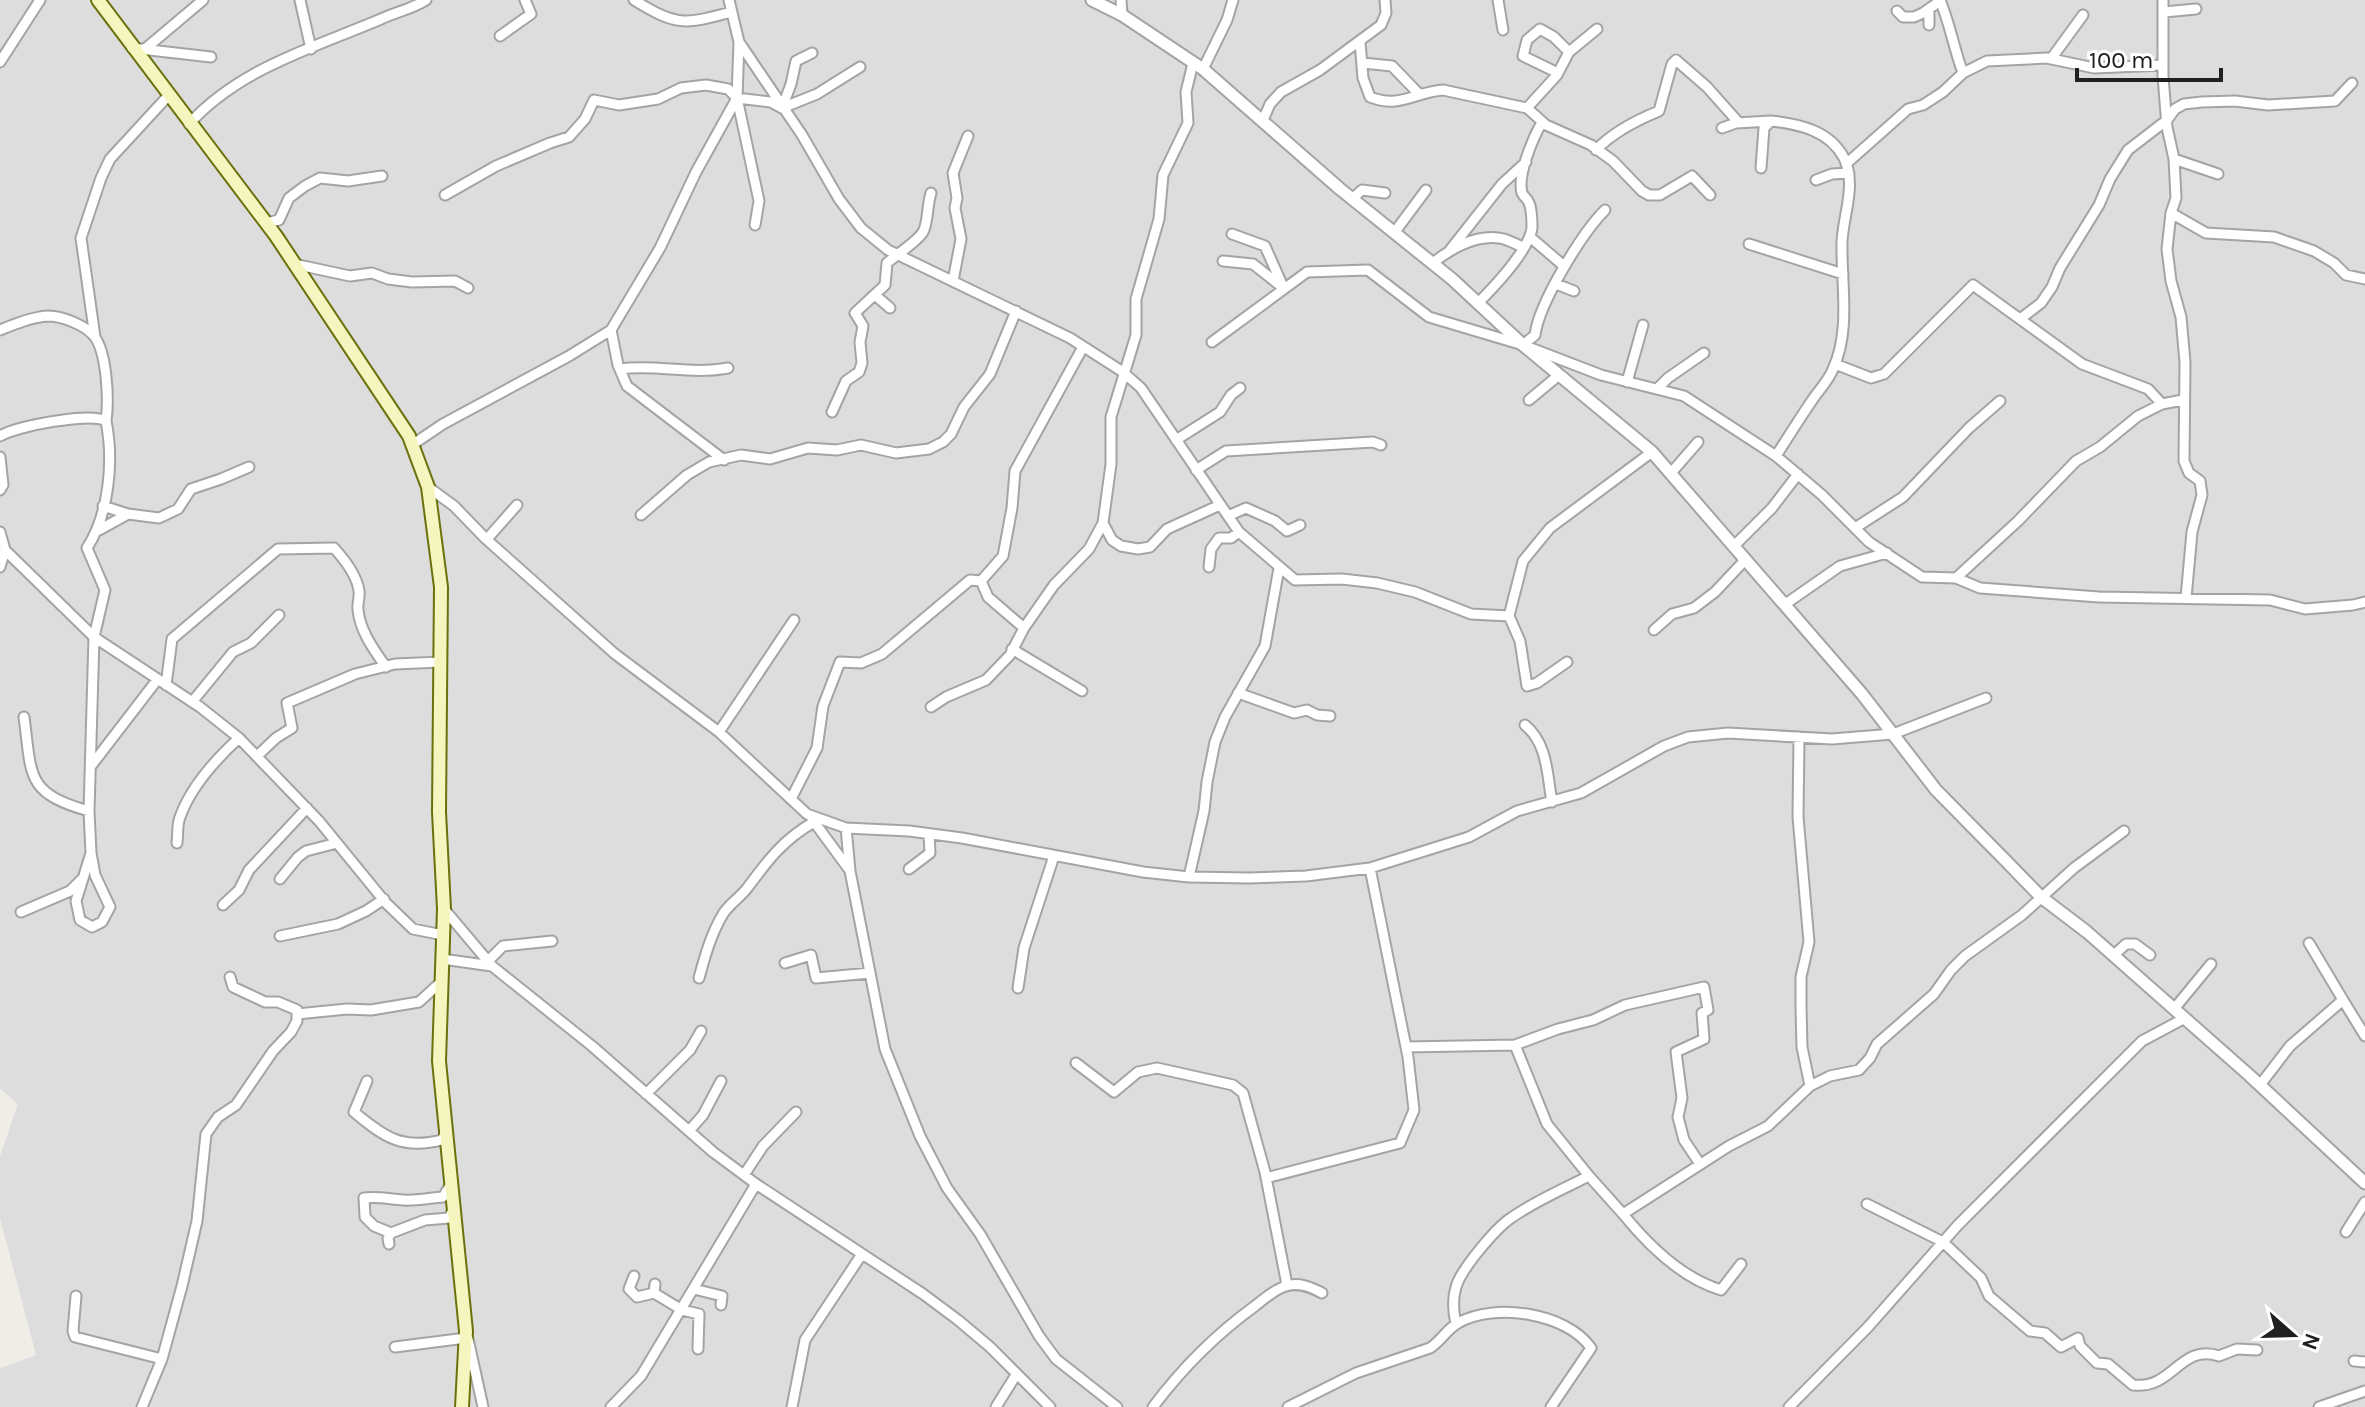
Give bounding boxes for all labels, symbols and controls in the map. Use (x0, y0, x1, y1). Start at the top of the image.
scale bar (2077, 32, 2221, 82)
text: 100 m (2089, 46, 2154, 74)
north arrow (2253, 1295, 2333, 1375)
text: N (2296, 1330, 2326, 1353)

